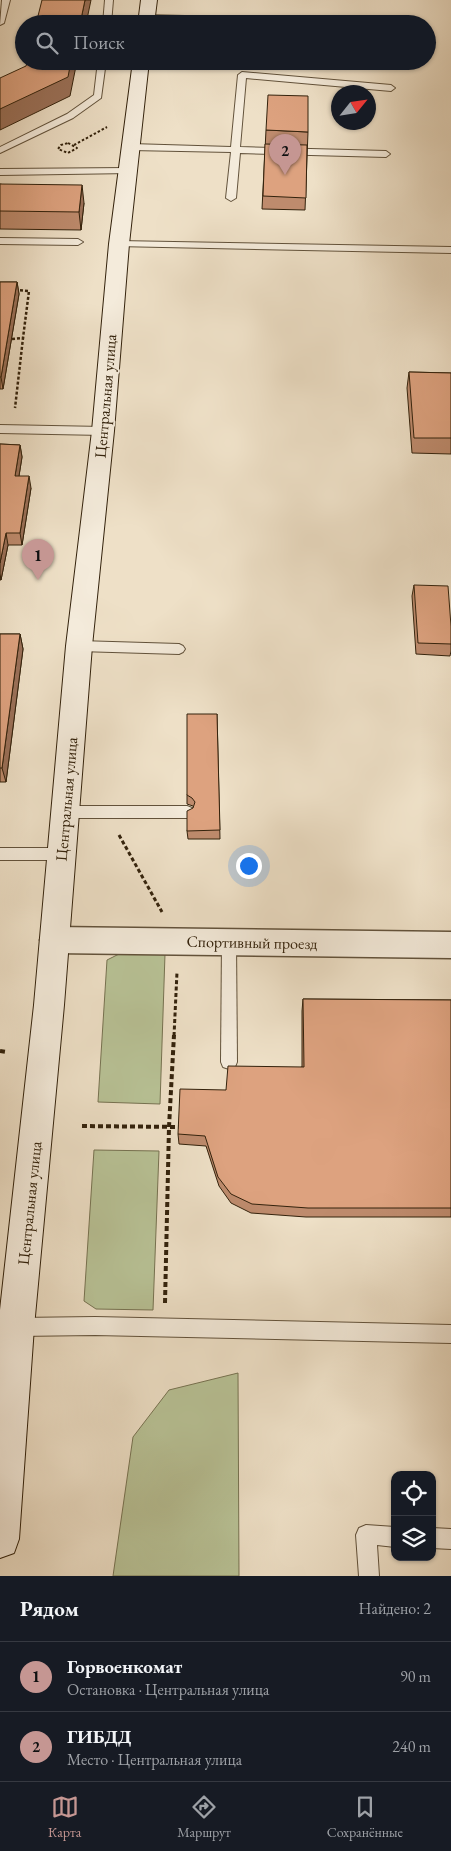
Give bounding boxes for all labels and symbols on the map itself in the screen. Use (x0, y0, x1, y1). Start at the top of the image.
north arrow (331, 85, 376, 130)
pin: 2 (269, 134, 301, 175)
street label: Центральная улица (90, 333, 121, 459)
pin: 1 (22, 539, 54, 580)
street label: Центральная улица (51, 736, 82, 862)
your location (236, 853, 262, 879)
street label: Спортивный проезд (186, 931, 318, 954)
street label: Центральная улица (13, 1140, 46, 1266)

